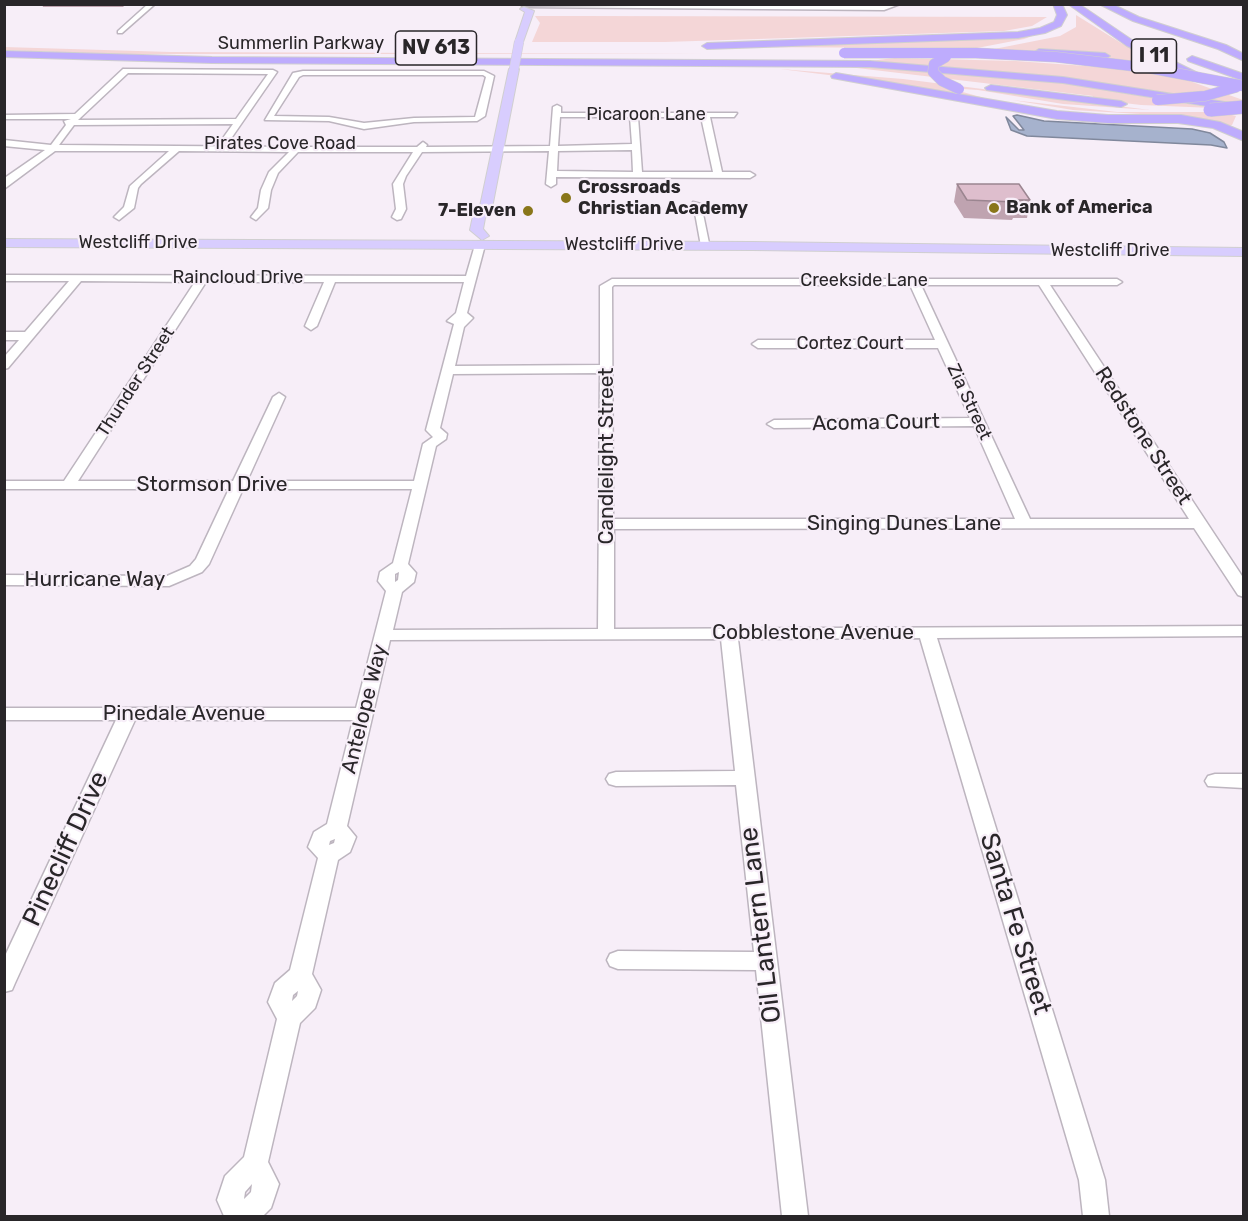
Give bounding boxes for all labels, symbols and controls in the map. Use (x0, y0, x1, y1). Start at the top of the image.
road number: NV 613 (396, 31, 476, 65)
street label: Summerlin Parkway (218, 33, 384, 55)
road number: I 11 (1132, 39, 1176, 73)
street label: Picaroon Lane (586, 104, 706, 126)
street label: Pirates Cove Road (204, 133, 356, 155)
place label: Crossroads Christian Academy (578, 177, 748, 219)
marker: Crossroads Christian Academy (559, 191, 573, 205)
place label: Bank of America (1006, 197, 1153, 219)
place label: 7-Eleven (438, 200, 516, 222)
marker: Bank of America (987, 201, 1001, 215)
marker: 7-Eleven (521, 204, 535, 218)
street label: Westcliff Drive (78, 232, 198, 254)
street label: Westcliff Drive (564, 234, 684, 256)
street label: Westcliff Drive (1050, 240, 1170, 262)
street label: Raincloud Drive (173, 267, 303, 289)
street label: Creekside Lane (800, 270, 928, 292)
street label: Thunder Street (92, 323, 180, 441)
street label: Cortez Court (797, 333, 903, 355)
street label: Zia Street (942, 360, 996, 444)
street label: Redstone Street (1089, 362, 1197, 510)
street label: Candlelight Street (594, 367, 620, 545)
street label: Acoma Court (812, 409, 940, 437)
street label: Stormson Drive (136, 472, 288, 498)
street label: Singing Dunes Lane (807, 511, 1001, 537)
street label: Hurricane Way (25, 567, 165, 593)
street label: Cobblestone Avenue (712, 620, 914, 646)
street label: Antelope Way (337, 642, 393, 776)
street label: Pinedale Avenue (103, 701, 265, 727)
street label: Pinecliff Drive (17, 767, 115, 931)
street label: Oil Lantern Lane (734, 825, 788, 1025)
street label: Santa Fe Street (973, 830, 1057, 1018)

